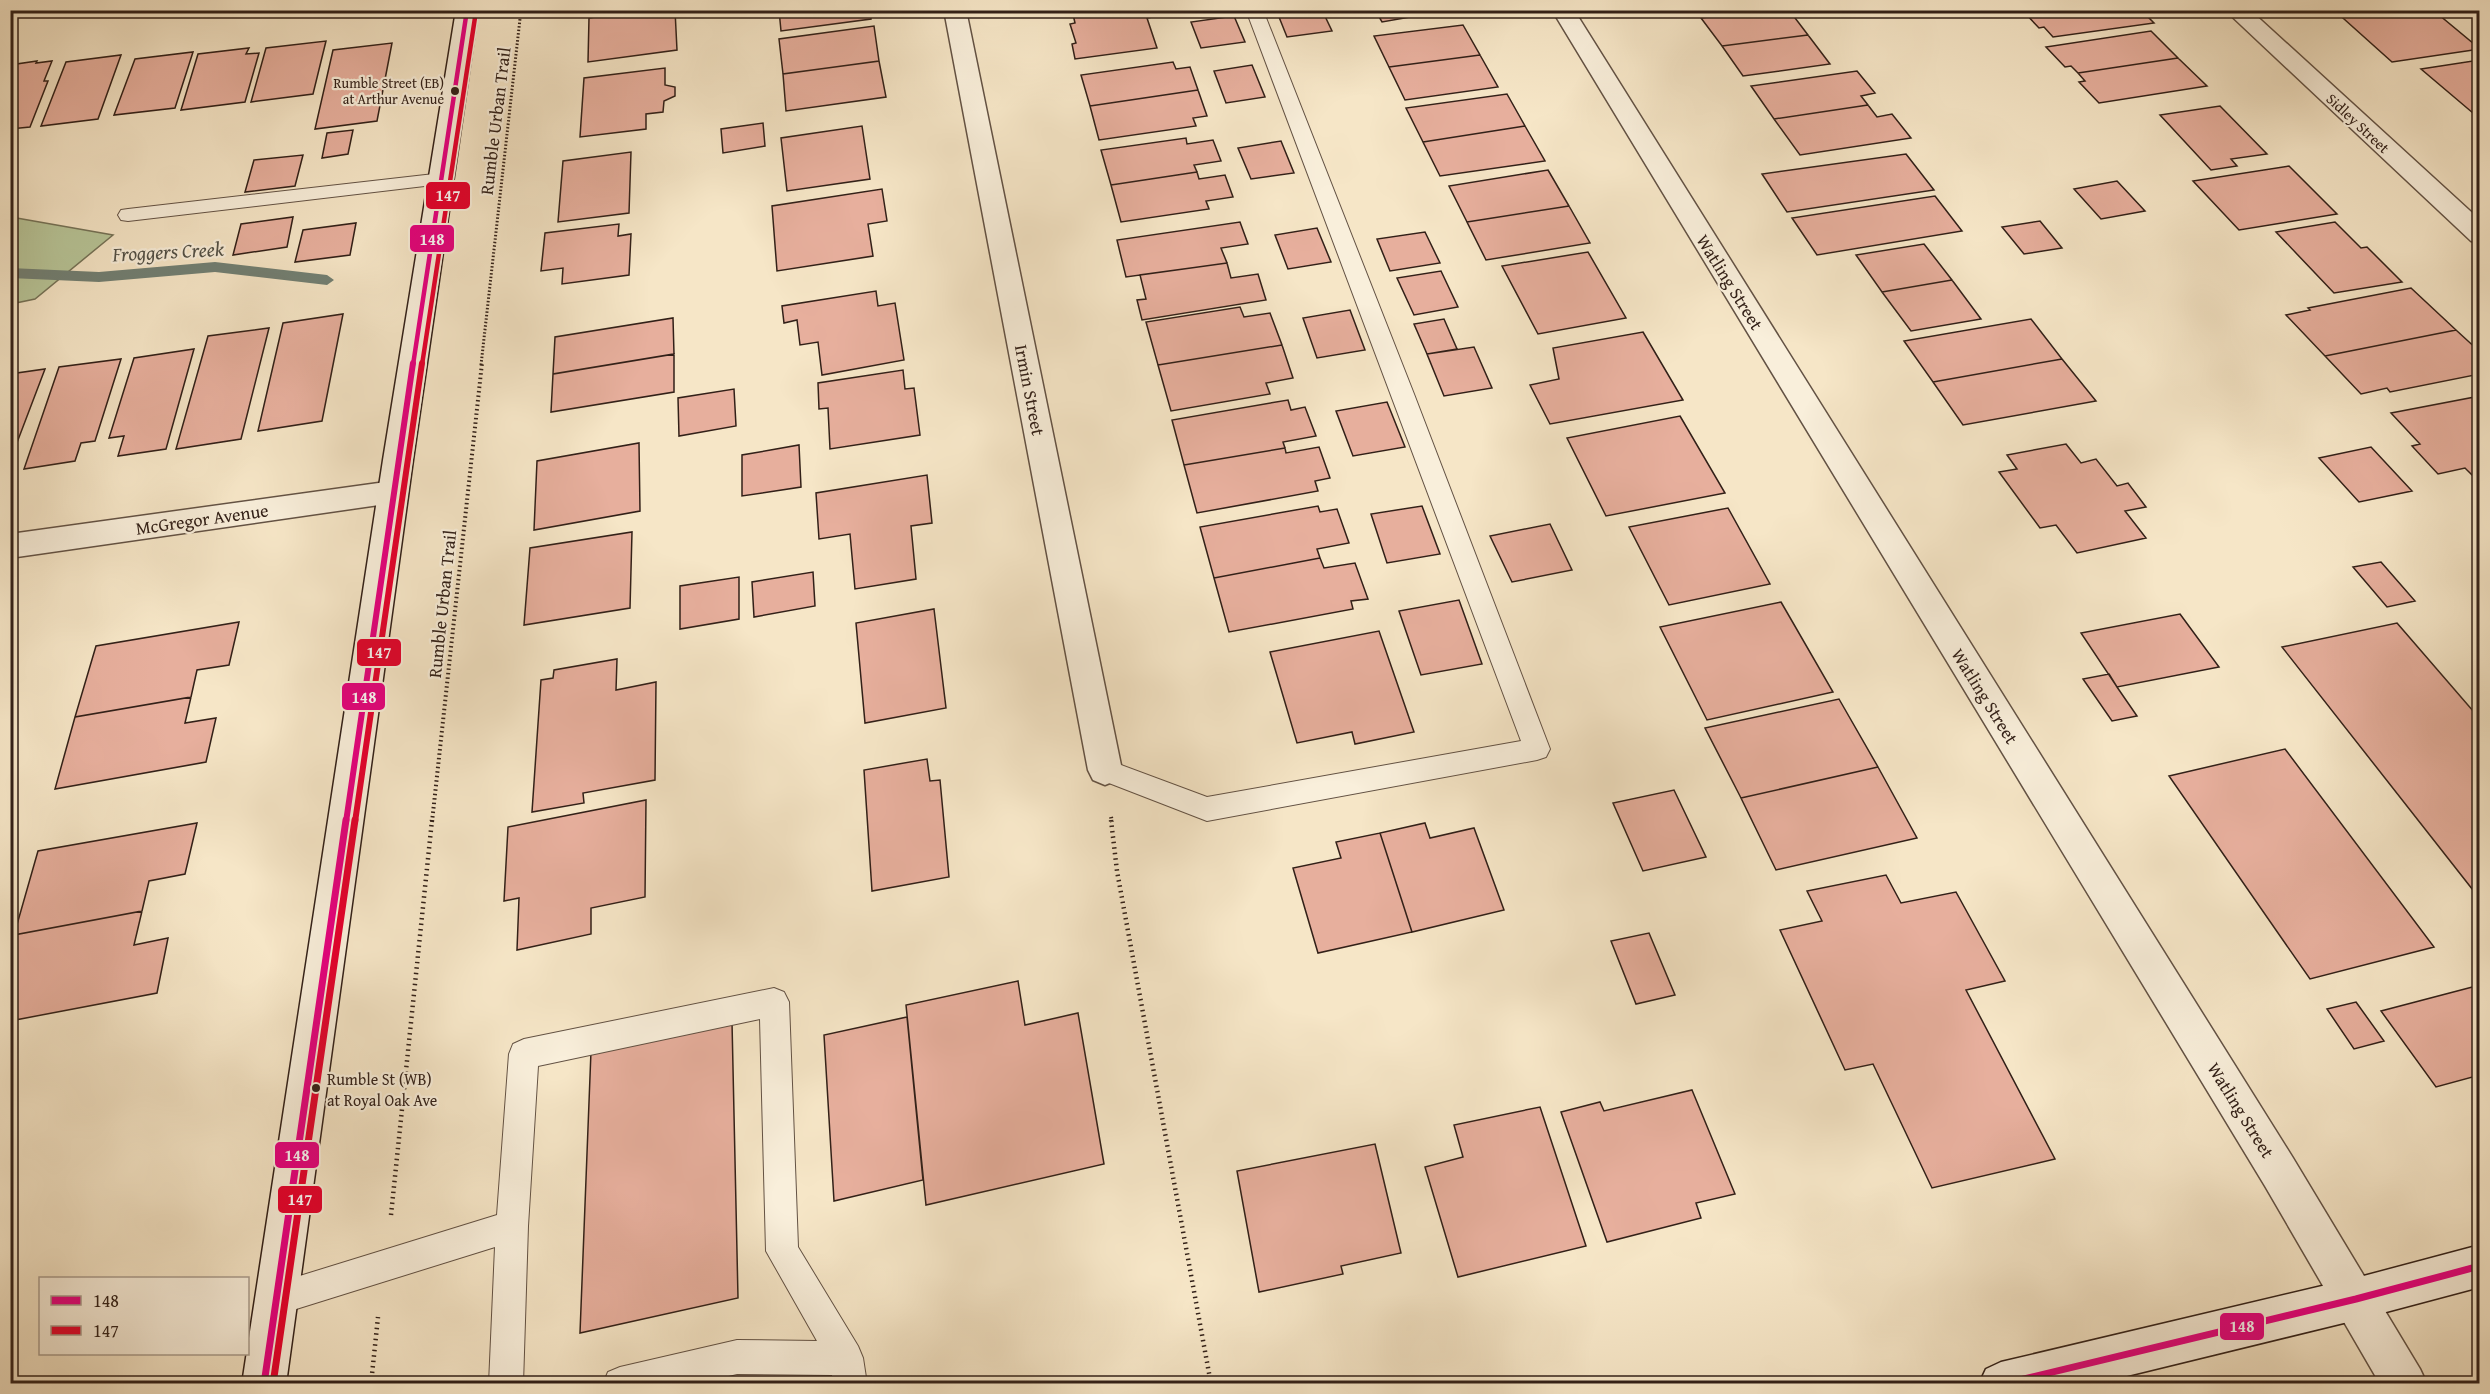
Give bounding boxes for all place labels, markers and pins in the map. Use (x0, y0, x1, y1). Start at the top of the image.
place label: Rumble Street (EB) at Arthur Avenue (334, 73, 444, 109)
marker: Rumble Street (EB) at Arthur Avenue (449, 85, 461, 97)
place label: Rumble St (WB) at Royal Oak Ave (327, 1067, 437, 1112)
marker: Rumble St (WB) at Royal Oak Ave (310, 1082, 322, 1094)

